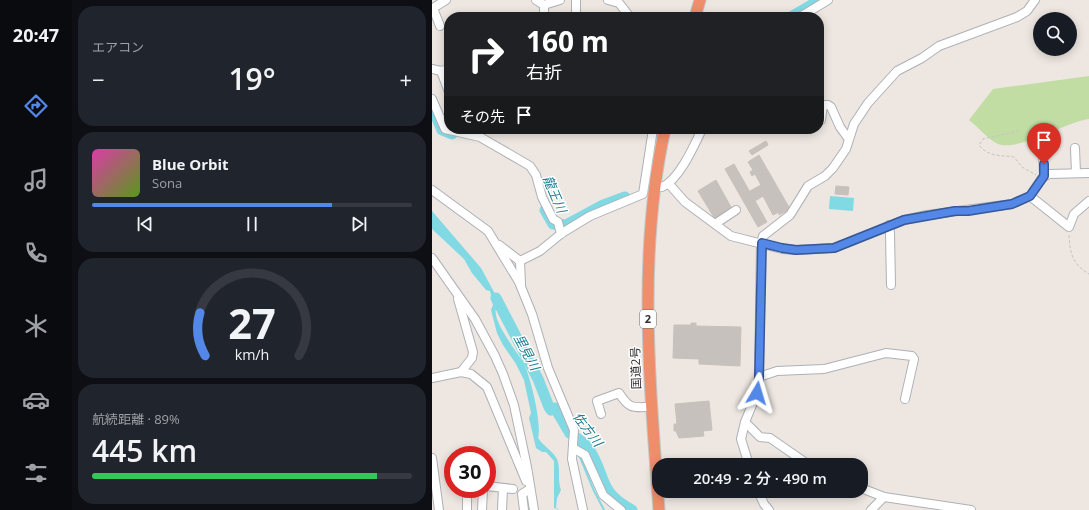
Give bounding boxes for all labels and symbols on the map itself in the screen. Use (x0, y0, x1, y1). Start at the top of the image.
pin (1027, 123, 1061, 164)
water label: 龍王川 (539, 173, 572, 217)
road number: 2 (640, 310, 656, 328)
water label: 里見川 (510, 331, 545, 375)
street label: 国道2号 (626, 346, 645, 390)
position arrow (736, 372, 778, 414)
water label: 佐方川 (569, 408, 608, 452)
speed limit sign: 30 (444, 446, 496, 498)

